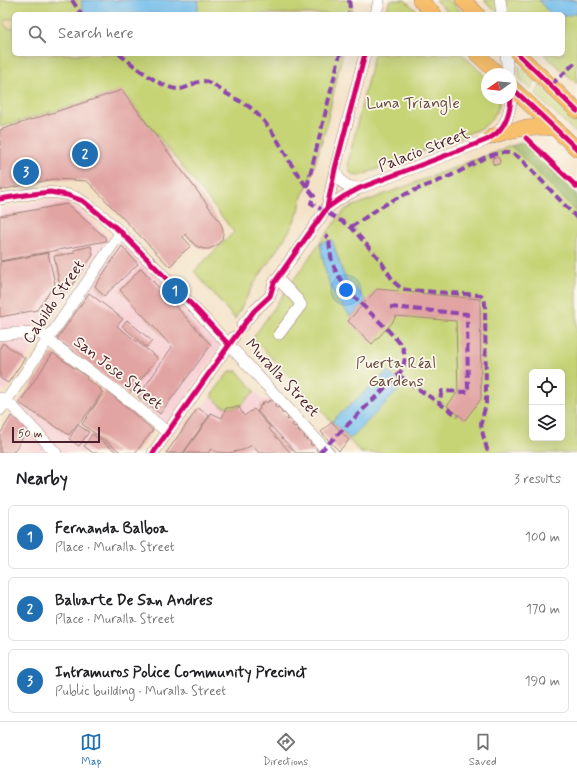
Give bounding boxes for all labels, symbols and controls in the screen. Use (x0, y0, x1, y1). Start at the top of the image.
search box (12, 12, 565, 56)
icon: search (26, 23, 48, 45)
text: Search here (58, 24, 134, 44)
north arrow (481, 68, 517, 104)
park label: Luna Triangle (366, 93, 460, 115)
street label: Palacio Street (375, 123, 473, 177)
pin: 2 (72, 139, 98, 169)
pin: 3 (13, 157, 39, 187)
street label: Cabildo Street (18, 256, 90, 348)
pin: 1 (162, 276, 188, 306)
your location (336, 280, 356, 300)
street label: San Jose Street (69, 332, 167, 414)
street label: Muralla Street (240, 334, 324, 422)
park label: Puerta Réal Gardens (356, 353, 436, 392)
map controls (529, 369, 565, 441)
button: locate (529, 369, 565, 405)
button: layers (529, 405, 565, 441)
scale bar (12, 425, 100, 444)
text: 50 m (18, 427, 43, 441)
text: Nearby (16, 468, 68, 490)
text: 3 results (514, 471, 561, 488)
text: Fernanda Balboa (55, 519, 168, 539)
text: 1 (27, 529, 33, 546)
text: 100 m (525, 529, 560, 546)
text: Place · Muralla Street (55, 539, 175, 556)
text: Baluarte De San Andres (55, 591, 213, 611)
text: 2 (27, 601, 33, 618)
text: 170 m (526, 601, 560, 618)
text: Place · Muralla Street (55, 611, 175, 628)
text: Intramuros Police Community Precinct (55, 663, 307, 683)
text: 3 (27, 673, 33, 690)
text: 190 m (525, 673, 560, 690)
text: Public building · Muralla Street (55, 683, 226, 700)
tab: Map (80, 731, 102, 769)
tab: Directions (263, 731, 308, 769)
tab: Saved (469, 731, 497, 769)

